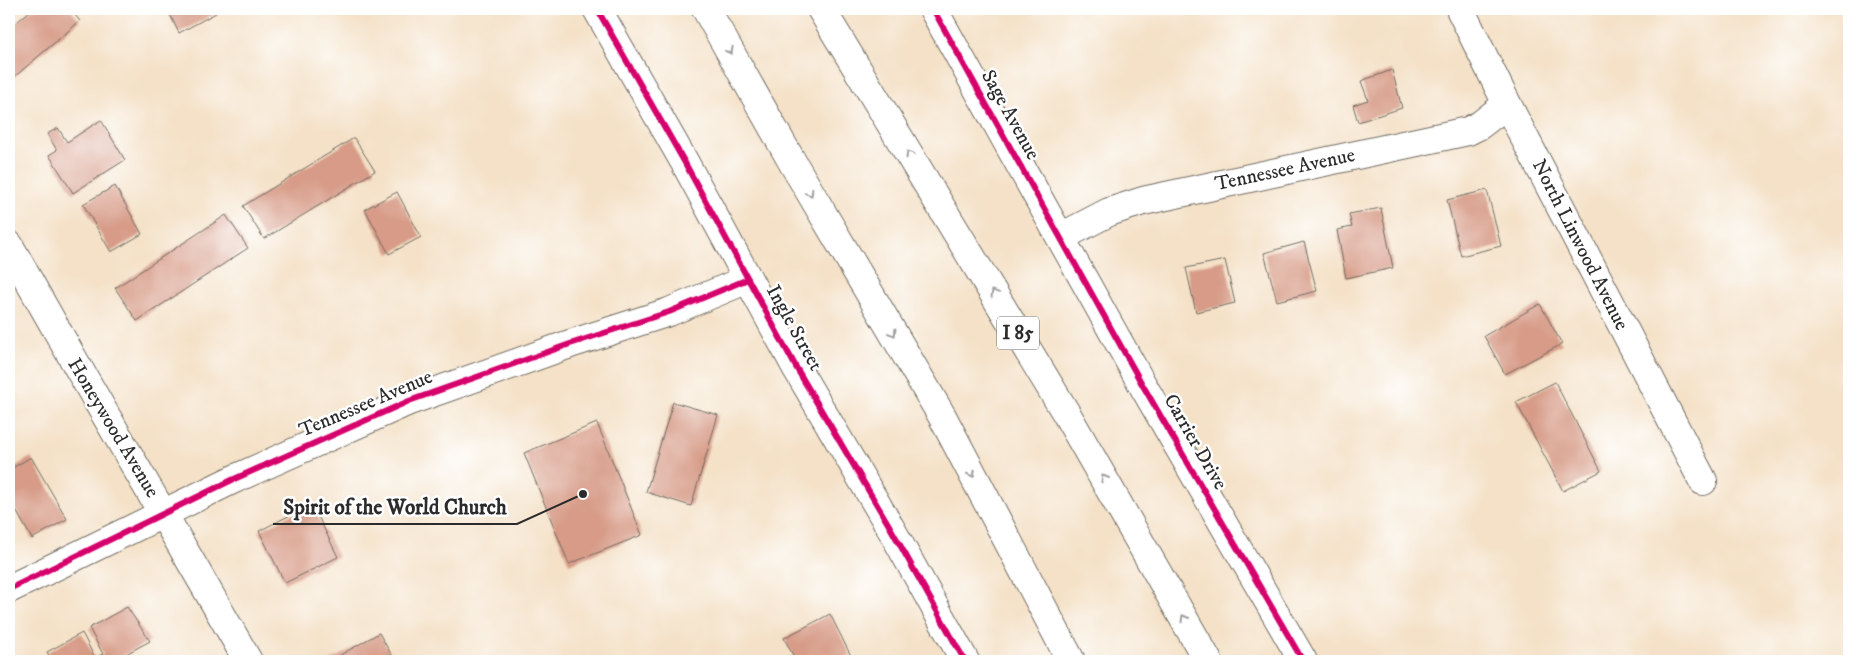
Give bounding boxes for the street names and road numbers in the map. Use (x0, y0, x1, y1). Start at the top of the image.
street label: Sage Avenue (975, 66, 1045, 164)
street label: Tennessee Avenue (1213, 143, 1357, 197)
street label: North Linwood Avenue (1526, 155, 1634, 335)
street label: Ingle Street (760, 281, 828, 375)
road number: I 85 (997, 316, 1039, 349)
street label: Honeywood Avenue (61, 354, 165, 502)
street label: Tennessee Avenue (296, 365, 436, 443)
street label: Carrier Drive (1158, 390, 1232, 494)

